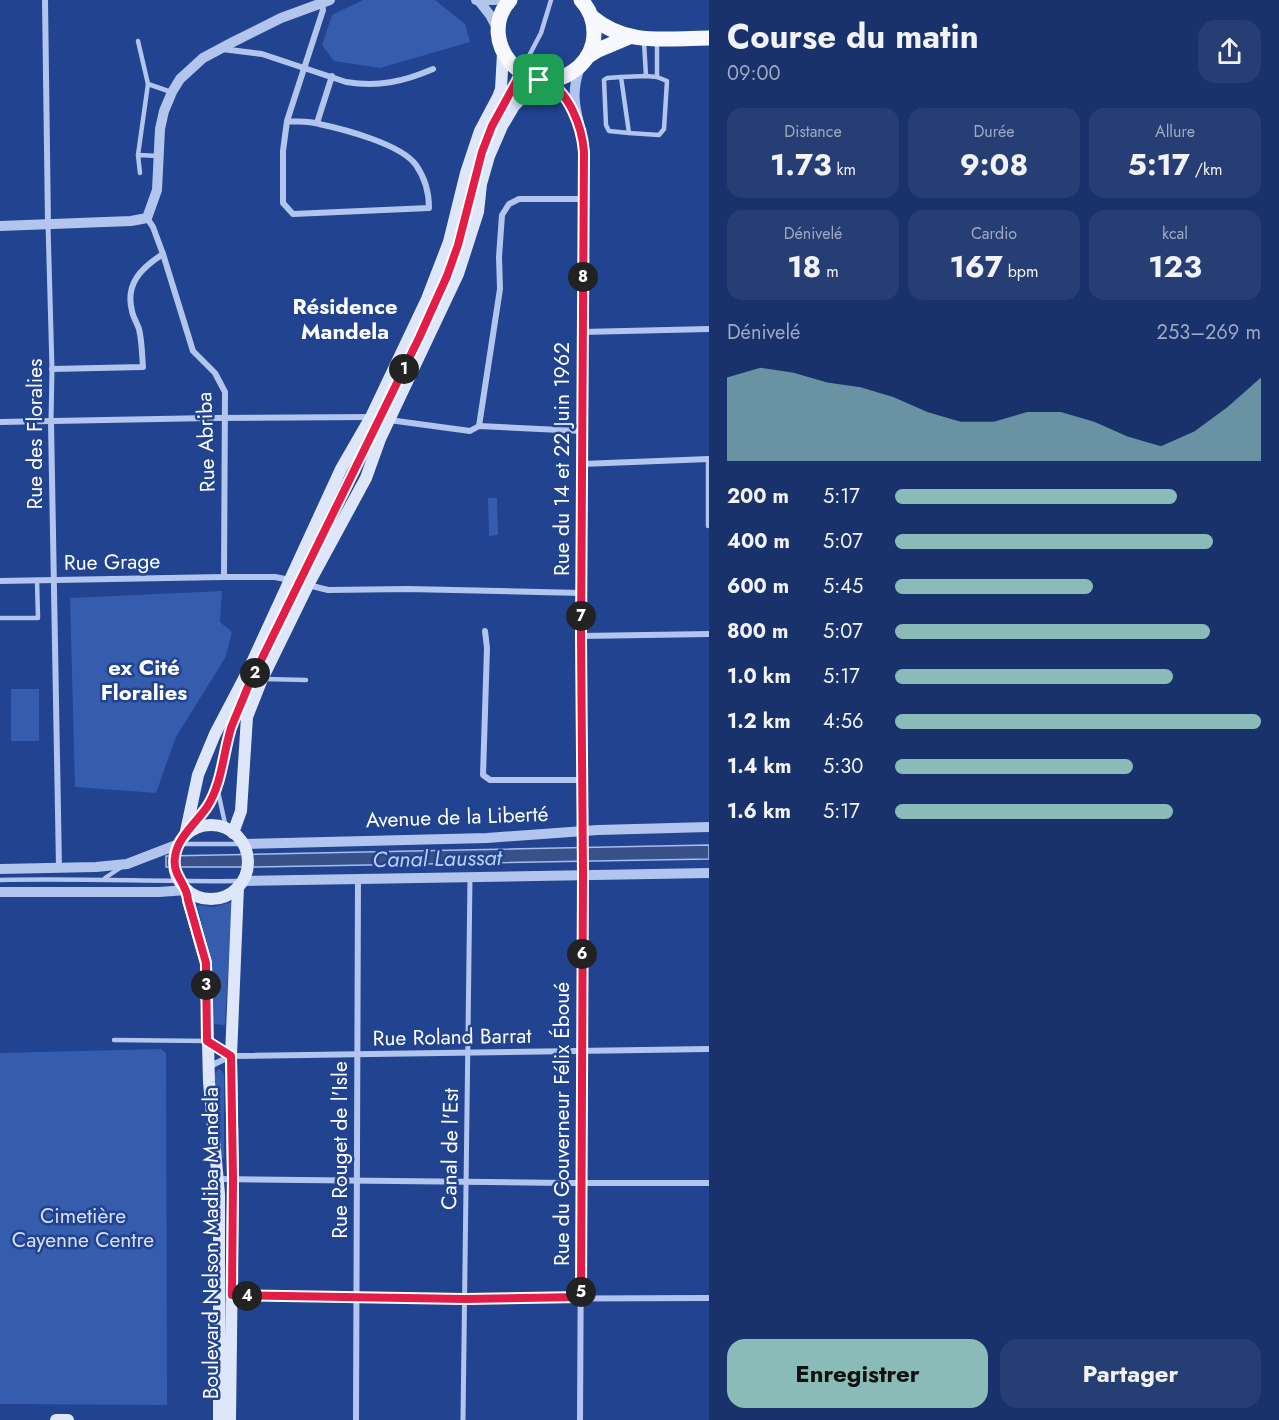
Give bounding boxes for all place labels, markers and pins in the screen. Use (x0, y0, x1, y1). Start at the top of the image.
pin (513, 54, 564, 105)
pin: 8 (568, 262, 598, 292)
pin: 1 (389, 354, 419, 384)
pin: 7 (566, 601, 596, 631)
pin: 2 (240, 658, 270, 688)
pin: 6 (567, 939, 597, 969)
pin: 3 (191, 970, 221, 1000)
pin: 5 (566, 1277, 596, 1307)
pin: 4 (232, 1281, 262, 1311)

